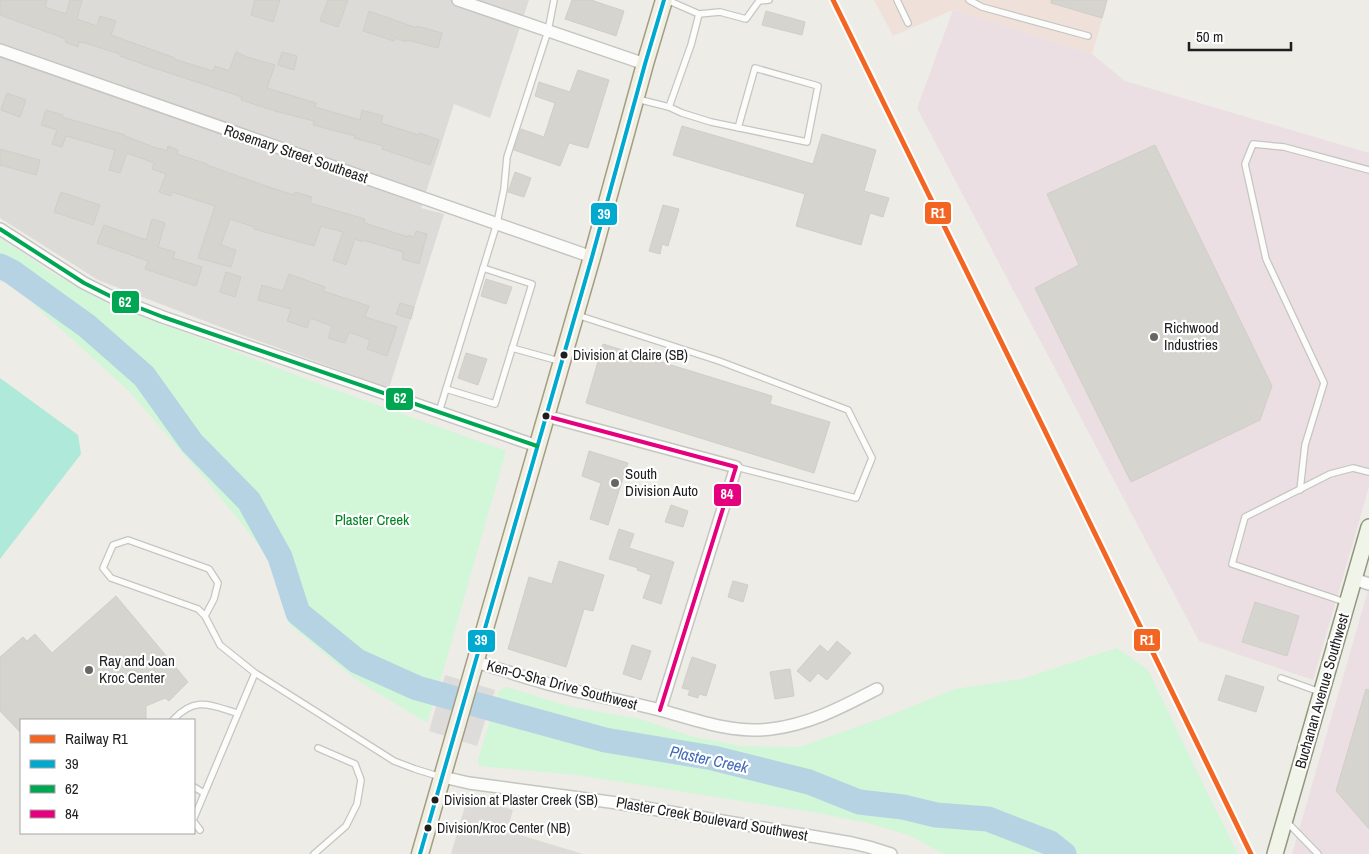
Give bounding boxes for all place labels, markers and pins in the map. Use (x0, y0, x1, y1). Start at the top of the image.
place label: Richwood Industries (1164, 317, 1219, 355)
marker: Richwood Industries (1148, 331, 1160, 343)
place label: Division at Claire (SB) (573, 346, 688, 364)
marker: Division at Claire (SB) (559, 350, 569, 360)
unlabelled marker (541, 411, 551, 421)
place label: South Division Auto (625, 463, 698, 501)
marker: South Division Auto (609, 477, 621, 489)
place label: Ray and Joan Kroc Center (99, 650, 175, 688)
marker: Ray and Joan Kroc Center (83, 664, 95, 676)
place label: Division at Plaster Creek (SB) (444, 791, 598, 809)
marker: Division at Plaster Creek (SB) (430, 795, 440, 805)
place label: Division/Kroc Center (NB) (437, 819, 571, 837)
marker: Division/Kroc Center (NB) (423, 823, 433, 833)

